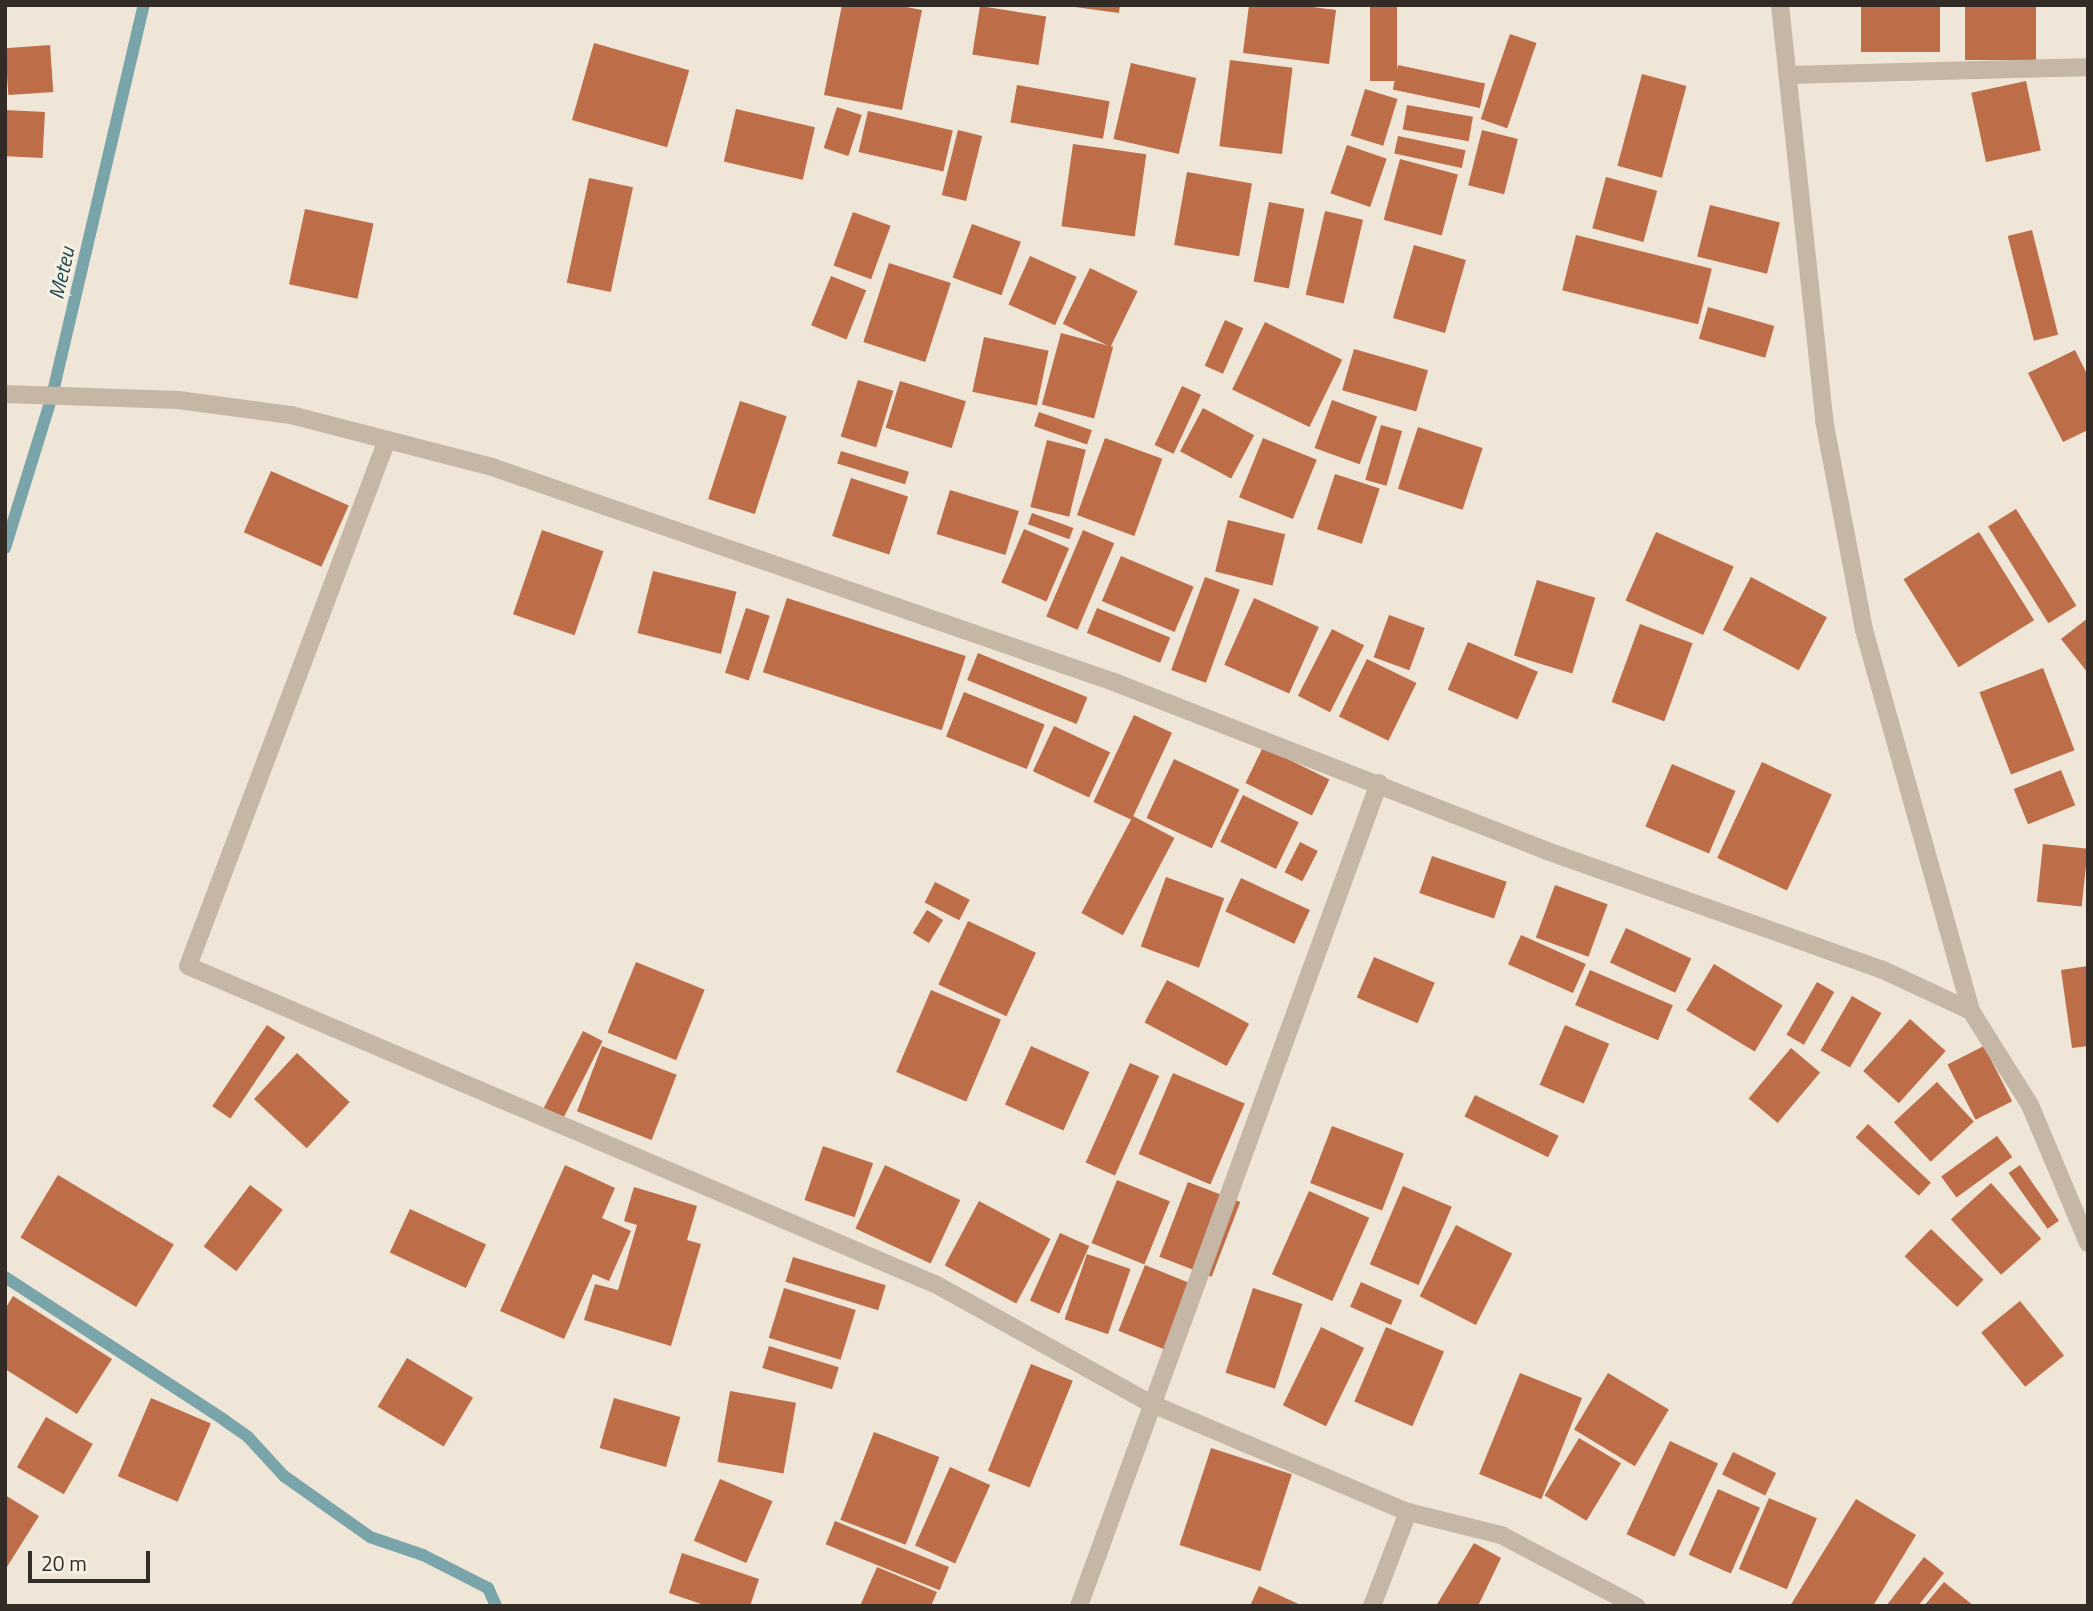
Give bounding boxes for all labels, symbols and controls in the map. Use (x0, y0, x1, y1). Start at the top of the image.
water label: Meteu (43, 244, 79, 302)
scale bar (32, 1538, 154, 1582)
text: 20 m (41, 1547, 87, 1579)

